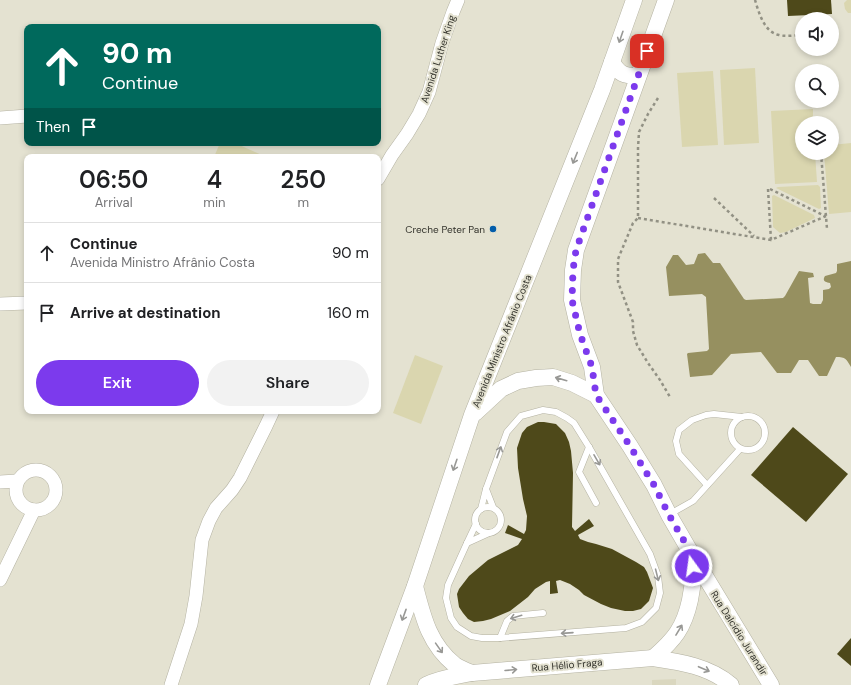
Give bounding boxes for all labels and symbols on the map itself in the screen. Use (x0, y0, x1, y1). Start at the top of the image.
street label: Avenida Luther King (418, 13, 458, 105)
one-way arrow (617, 30, 625, 42)
pin (630, 34, 664, 68)
one-way arrow (571, 152, 578, 164)
place label: Creche Peter Pan (405, 223, 485, 236)
marker: Creche Peter Pan (488, 224, 498, 234)
street label: Avenida Ministro Afrânio Costa (469, 273, 535, 409)
one-way arrow (554, 375, 567, 383)
one-way arrow (496, 447, 504, 459)
one-way arrow (593, 454, 601, 466)
one-way arrow (451, 459, 458, 472)
position arrow (671, 545, 713, 587)
one-way arrow (654, 568, 662, 581)
street label: Rua Dalcídio Jurandir (708, 588, 771, 678)
one-way arrow (400, 608, 407, 621)
one-way arrow (509, 614, 522, 621)
one-way arrow (676, 624, 684, 636)
one-way arrow (561, 629, 574, 636)
one-way arrow (435, 642, 443, 653)
street label: Rua Hélio Fraga (531, 655, 603, 675)
one-way arrow (504, 666, 517, 674)
one-way arrow (698, 666, 710, 674)

